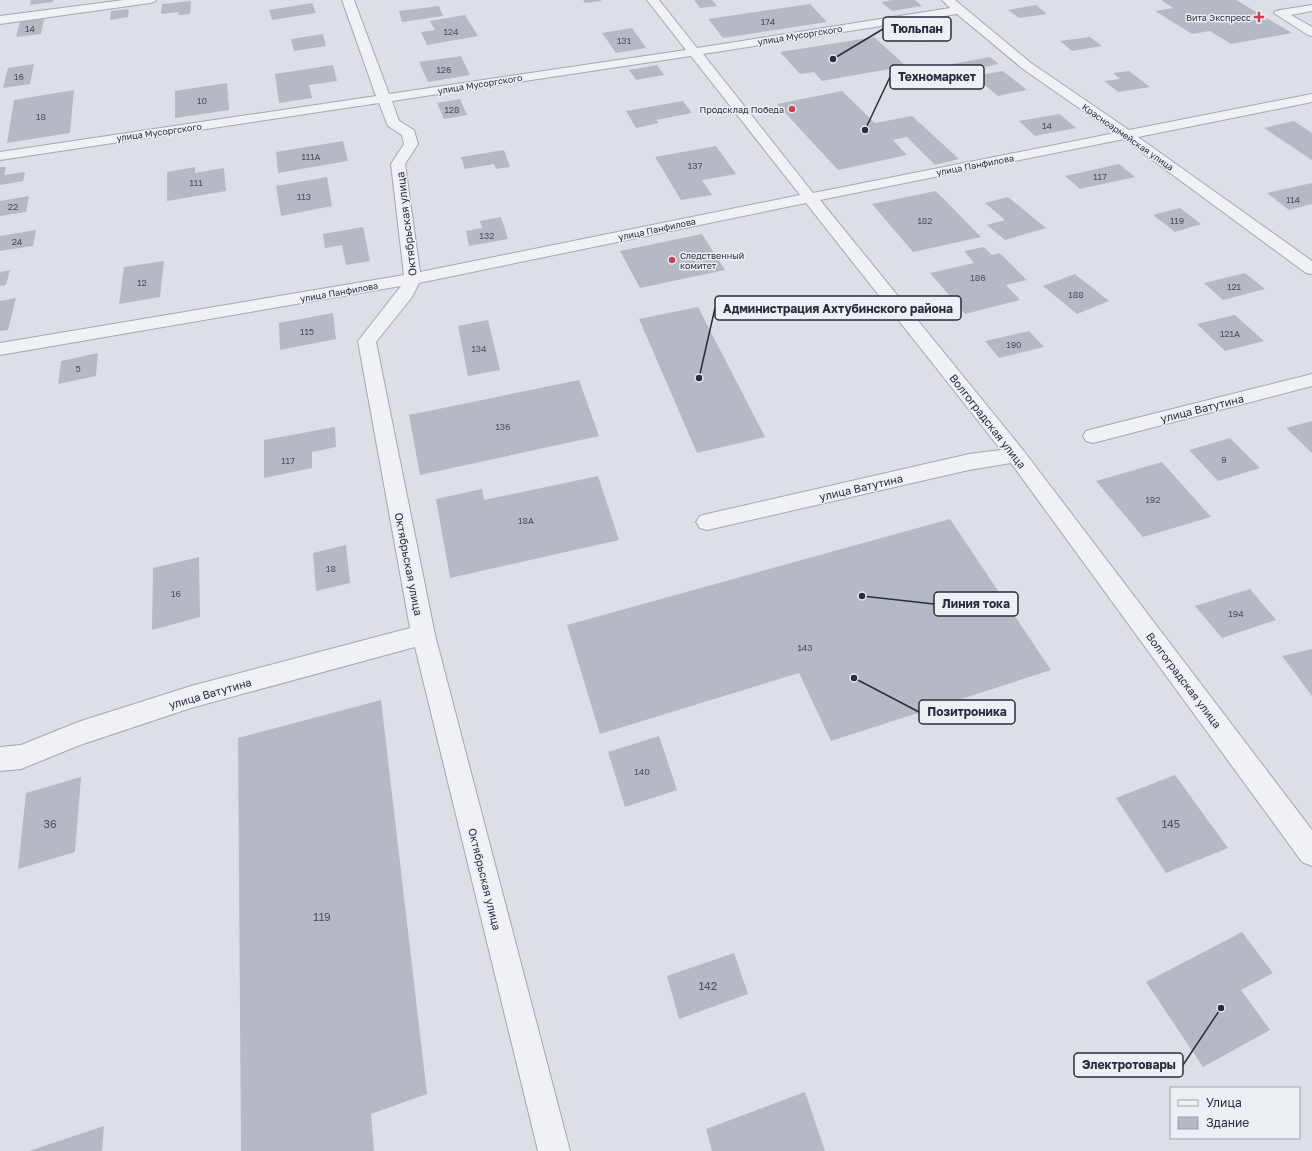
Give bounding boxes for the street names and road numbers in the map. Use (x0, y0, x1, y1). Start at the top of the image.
street label: улица Мусоргского (757, 23, 843, 47)
street label: улица Мусоргского (437, 72, 523, 96)
street label: Красноармейская улица (1080, 101, 1176, 173)
street label: улица Мусоргского (116, 121, 202, 143)
street label: улица Панфилова (935, 152, 1015, 178)
street label: Октябрьская улица (393, 171, 419, 277)
street label: улица Панфилова (617, 215, 697, 243)
street label: улица Панфилова (299, 280, 379, 304)
street label: Волгоградская улица (947, 371, 1029, 471)
street label: улица Ватутина (1159, 391, 1245, 425)
street label: улица Ватутина (818, 471, 904, 503)
street label: Октябрьская улица (393, 511, 425, 617)
street label: Волгоградская улица (1144, 630, 1224, 730)
street label: улица Ватутина (167, 675, 253, 711)
street label: Октябрьская улица (466, 827, 504, 931)

